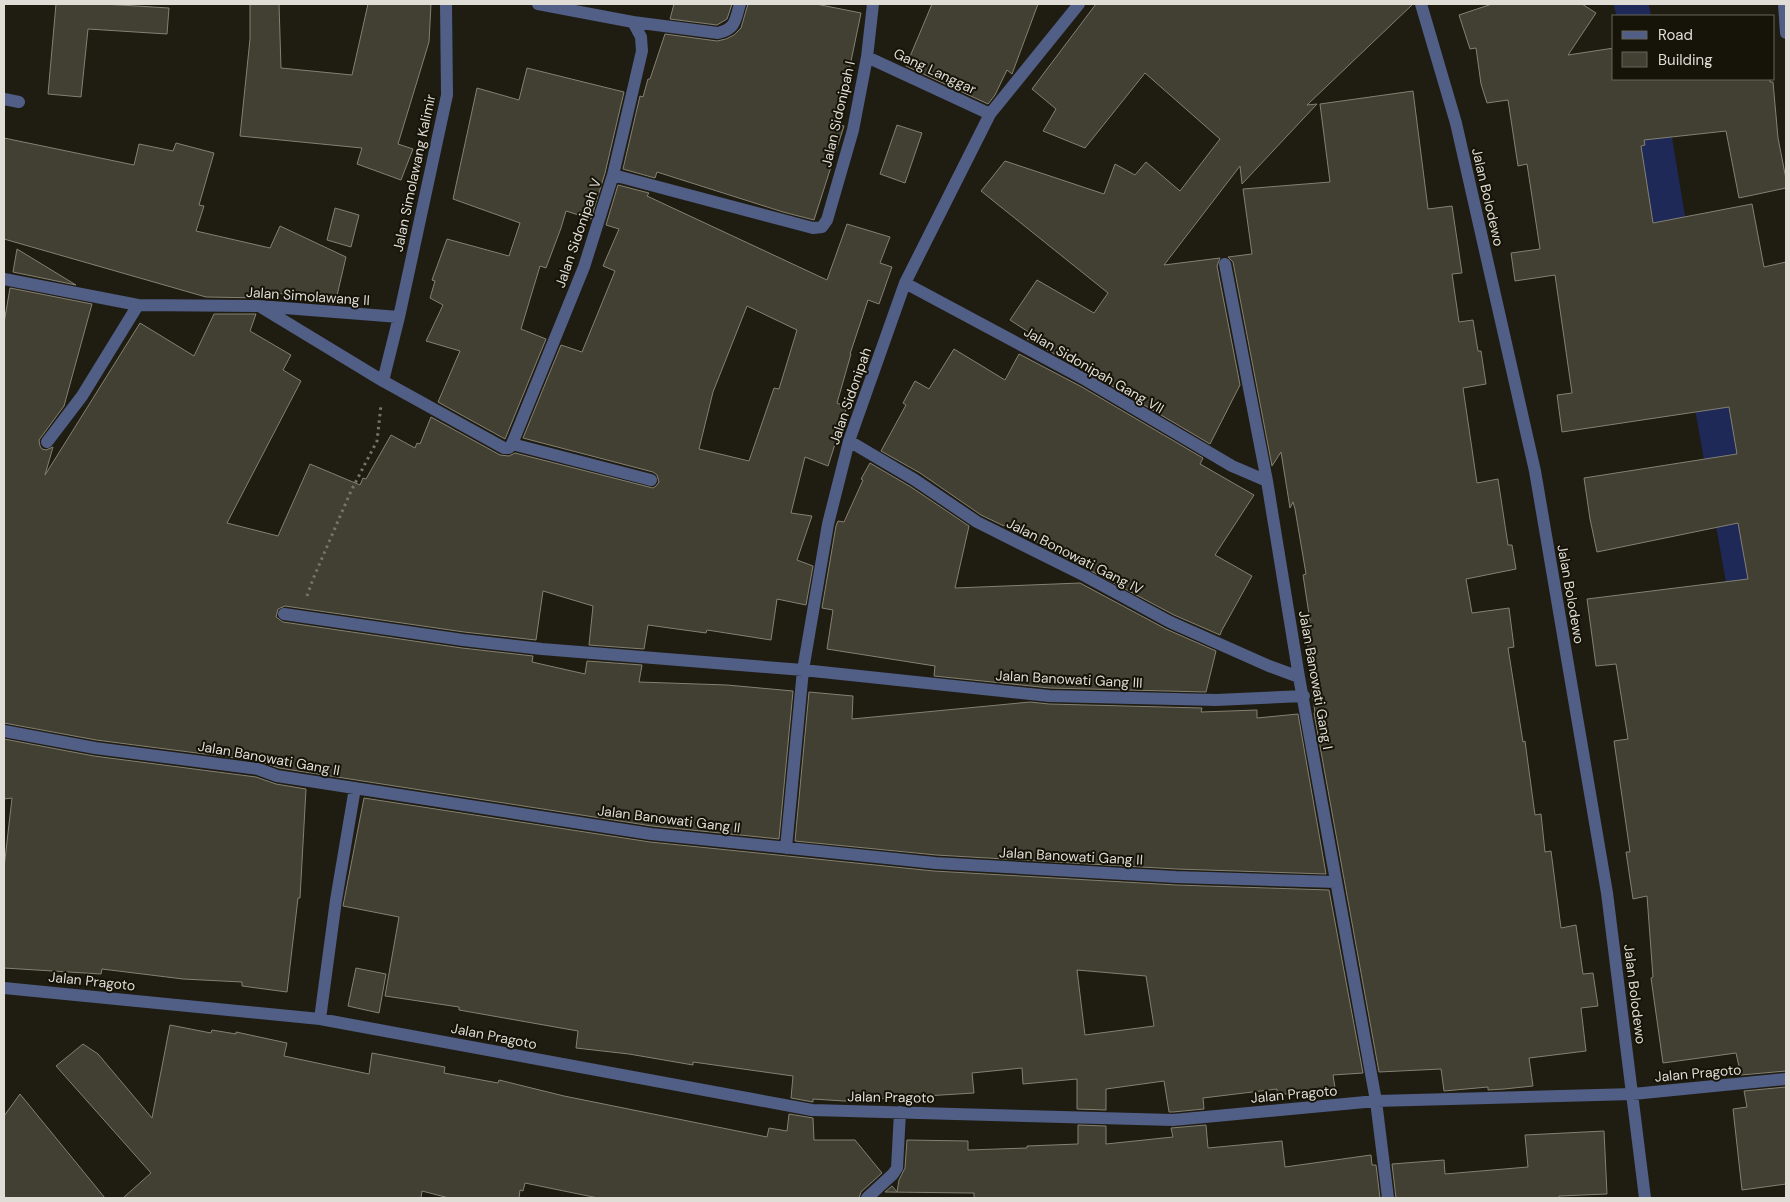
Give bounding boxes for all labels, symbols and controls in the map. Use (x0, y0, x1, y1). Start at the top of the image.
legend (1612, 15, 1775, 80)
text: Road (1658, 25, 1693, 45)
street label: Gang Langgar (891, 44, 979, 98)
text: Building (1658, 50, 1713, 70)
street label: Jalan Sidonipah I (817, 59, 859, 169)
street label: Jalan Simolawang Kalimir (389, 93, 439, 253)
street label: Jalan Bolodewo (1468, 146, 1508, 248)
street label: Jalan Sidonipah V (551, 175, 605, 290)
street label: Jalan Simolawang II (245, 283, 371, 309)
street label: Jalan Sidonipah Gang VII (1021, 322, 1167, 418)
street label: Jalan Sidonipah (825, 345, 875, 447)
street label: Jalan Bonowati Gang IV (1004, 514, 1147, 599)
street label: Jalan Bolodewo (1553, 543, 1589, 645)
street label: Jalan Banowati Gang I (1295, 609, 1337, 751)
street label: Jalan Banowati Gang III (995, 666, 1143, 692)
street label: Jalan Banowati Gang II (197, 737, 341, 779)
street label: Jalan Banowati Gang II (596, 801, 742, 837)
street label: Jalan Banowati Gang II (999, 843, 1143, 869)
street label: Jalan Bolodewo (1620, 943, 1650, 1045)
street label: Jalan Pragoto (48, 967, 136, 995)
street label: Jalan Pragoto (449, 1019, 539, 1053)
street label: Jalan Pragoto (1654, 1060, 1742, 1086)
street label: Jalan Pragoto (1250, 1081, 1338, 1107)
street label: Jalan Pragoto (847, 1087, 935, 1107)

